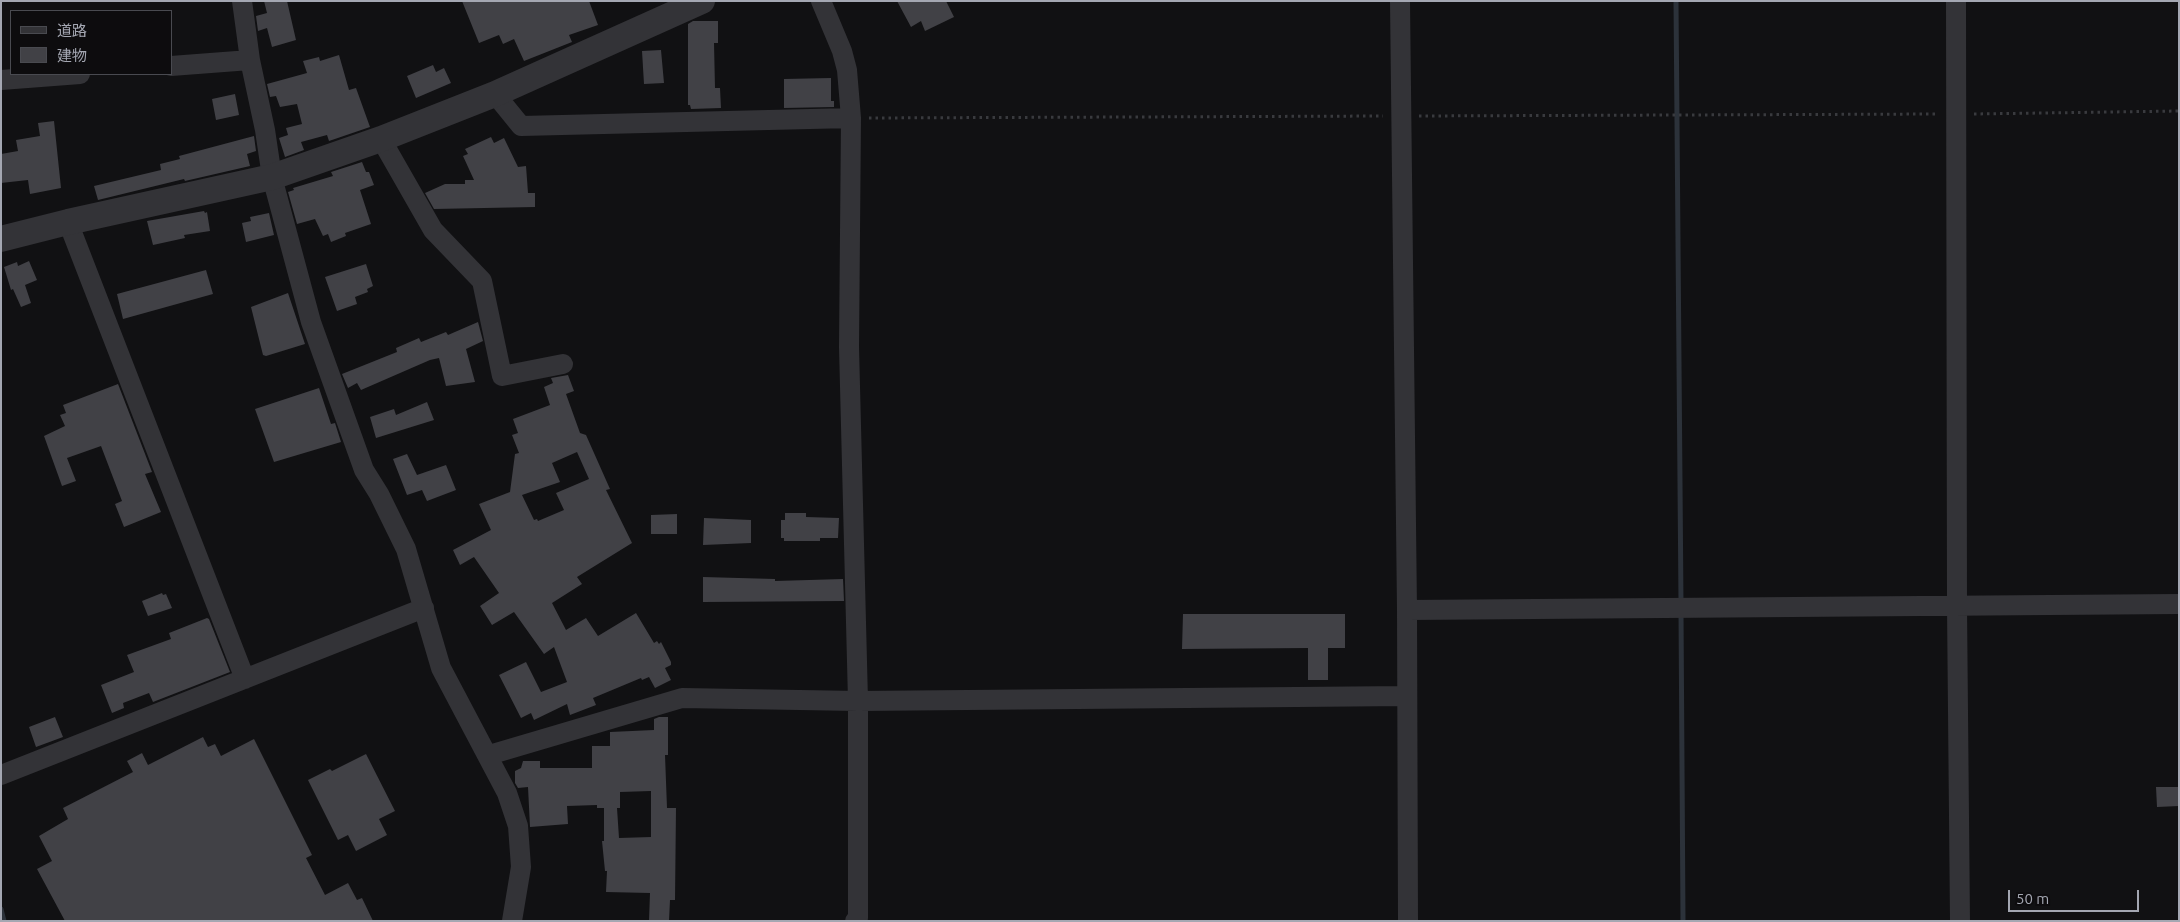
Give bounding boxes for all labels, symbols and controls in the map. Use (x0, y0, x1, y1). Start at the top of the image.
legend (10, 10, 172, 75)
text: 道路 (57, 22, 87, 39)
text: 建物 (57, 47, 87, 64)
scale bar (2010, 880, 2141, 912)
text: 50 m (2016, 890, 2049, 907)

